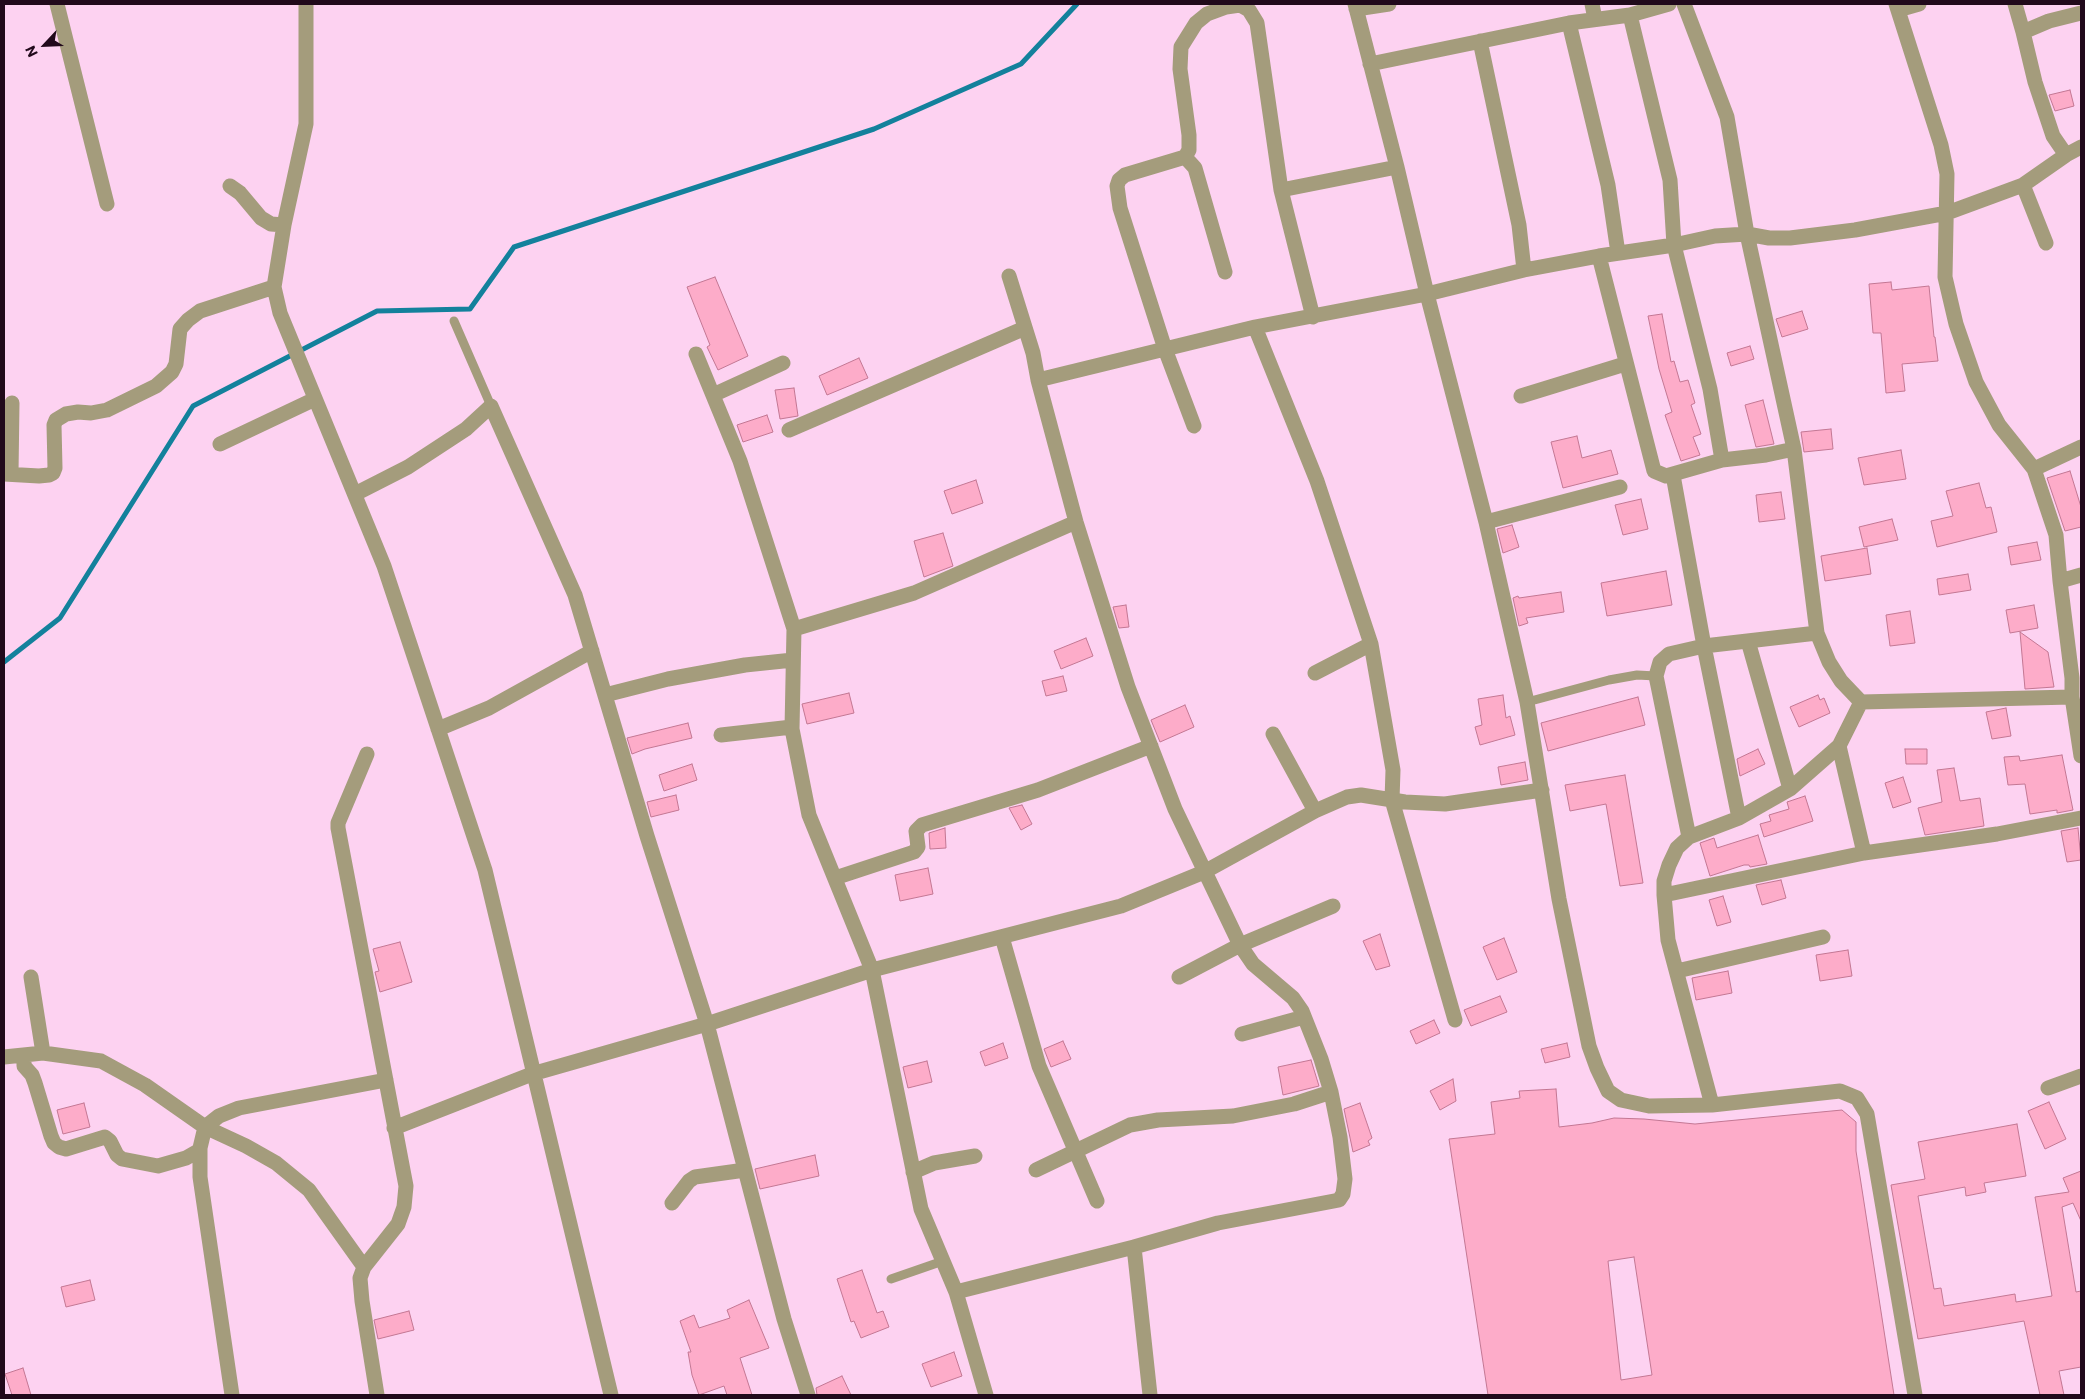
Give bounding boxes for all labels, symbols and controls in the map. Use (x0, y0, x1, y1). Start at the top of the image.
north arrow (20, 20, 70, 70)
text: N (21, 43, 41, 60)

